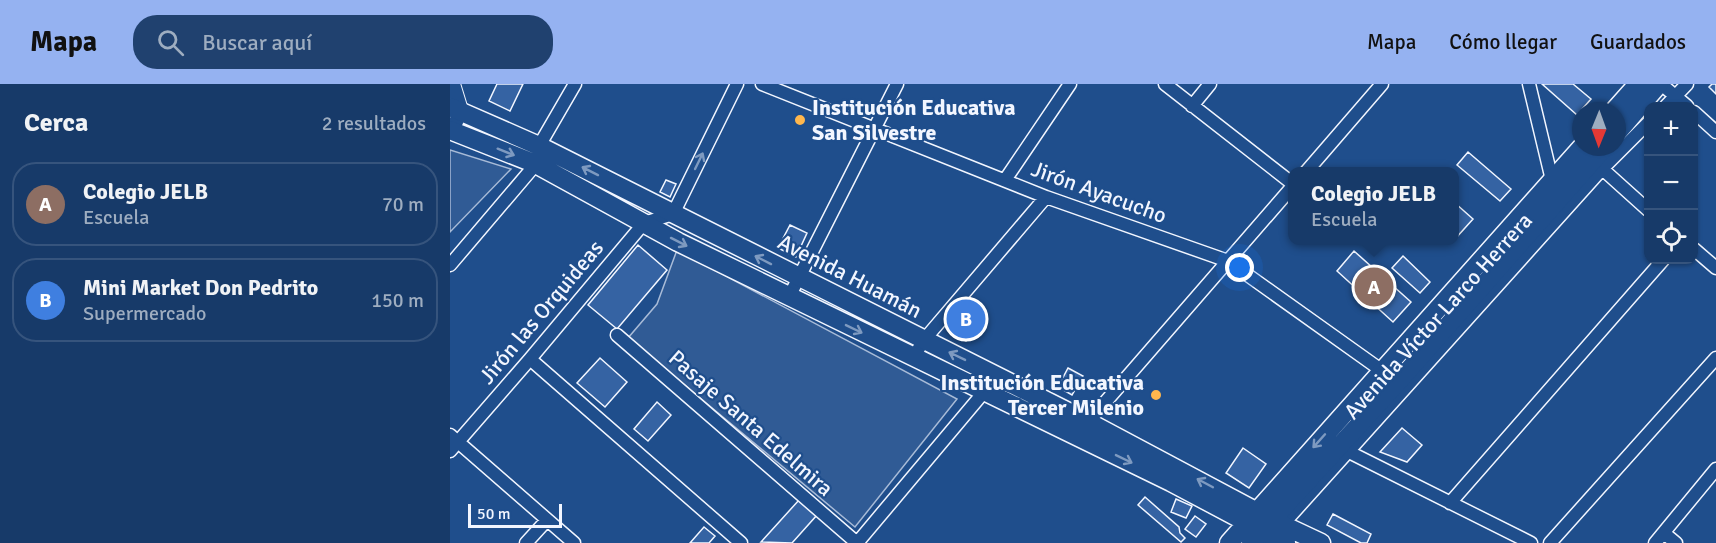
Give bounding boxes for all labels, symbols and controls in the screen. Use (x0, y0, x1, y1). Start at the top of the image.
search box (133, 15, 553, 69)
text: Mapa (30, 25, 97, 59)
icon: search (154, 26, 187, 59)
text: Buscar aquí (202, 29, 312, 56)
text: Mapa (1367, 29, 1416, 55)
text: Cómo llegar (1449, 29, 1557, 55)
text: Guardados (1590, 29, 1686, 55)
place label: Institución Educativa San Silvestre (812, 94, 1016, 146)
north arrow (1572, 102, 1626, 156)
map controls (1644, 102, 1698, 264)
button: + (1644, 102, 1698, 156)
text: Cerca (24, 107, 88, 139)
text: 2 resultados (322, 111, 426, 136)
marker: Institución Educativa San Silvestre (793, 113, 807, 127)
one-way arrow (496, 147, 515, 158)
one-way arrow (693, 153, 705, 171)
street label: Jirón Ayacucho (1028, 155, 1170, 229)
button: − (1644, 156, 1698, 210)
one-way arrow (581, 165, 599, 177)
popup (1288, 167, 1459, 245)
text: Colegio JELB (83, 178, 208, 205)
text: Colegio JELB (1311, 180, 1436, 207)
text: A (39, 192, 52, 217)
text: 70 m (382, 192, 424, 217)
text: Escuela (83, 205, 149, 230)
text: Escuela (1311, 207, 1377, 232)
street label: Avenida Víctor Larco Herrera (1338, 207, 1538, 425)
button: locate (1644, 210, 1698, 264)
street label: Avenida Huamán (773, 228, 927, 324)
street label: Jirón las Orquideas (473, 235, 609, 389)
one-way arrow (670, 236, 687, 248)
your location (1225, 253, 1254, 282)
one-way arrow (755, 254, 773, 265)
pin: A (1354, 264, 1394, 310)
text: Mini Market Don Pedrito (83, 274, 318, 301)
text: B (39, 288, 52, 313)
text: 150 m (371, 288, 424, 313)
pin: B (946, 296, 986, 342)
text: Supermercado (83, 301, 206, 326)
one-way arrow (844, 323, 862, 335)
street label: Pasaje Santa Edelmira (663, 344, 839, 502)
one-way arrow (948, 350, 966, 362)
place label: Institución Educativa Tercer Milenio (940, 369, 1144, 421)
marker: Institución Educativa Tercer Milenio (1149, 388, 1163, 402)
one-way arrow (1312, 433, 1325, 449)
one-way arrow (1114, 454, 1132, 465)
one-way arrow (1197, 477, 1214, 489)
scale bar (468, 501, 562, 528)
text: 50 m (477, 504, 511, 524)

